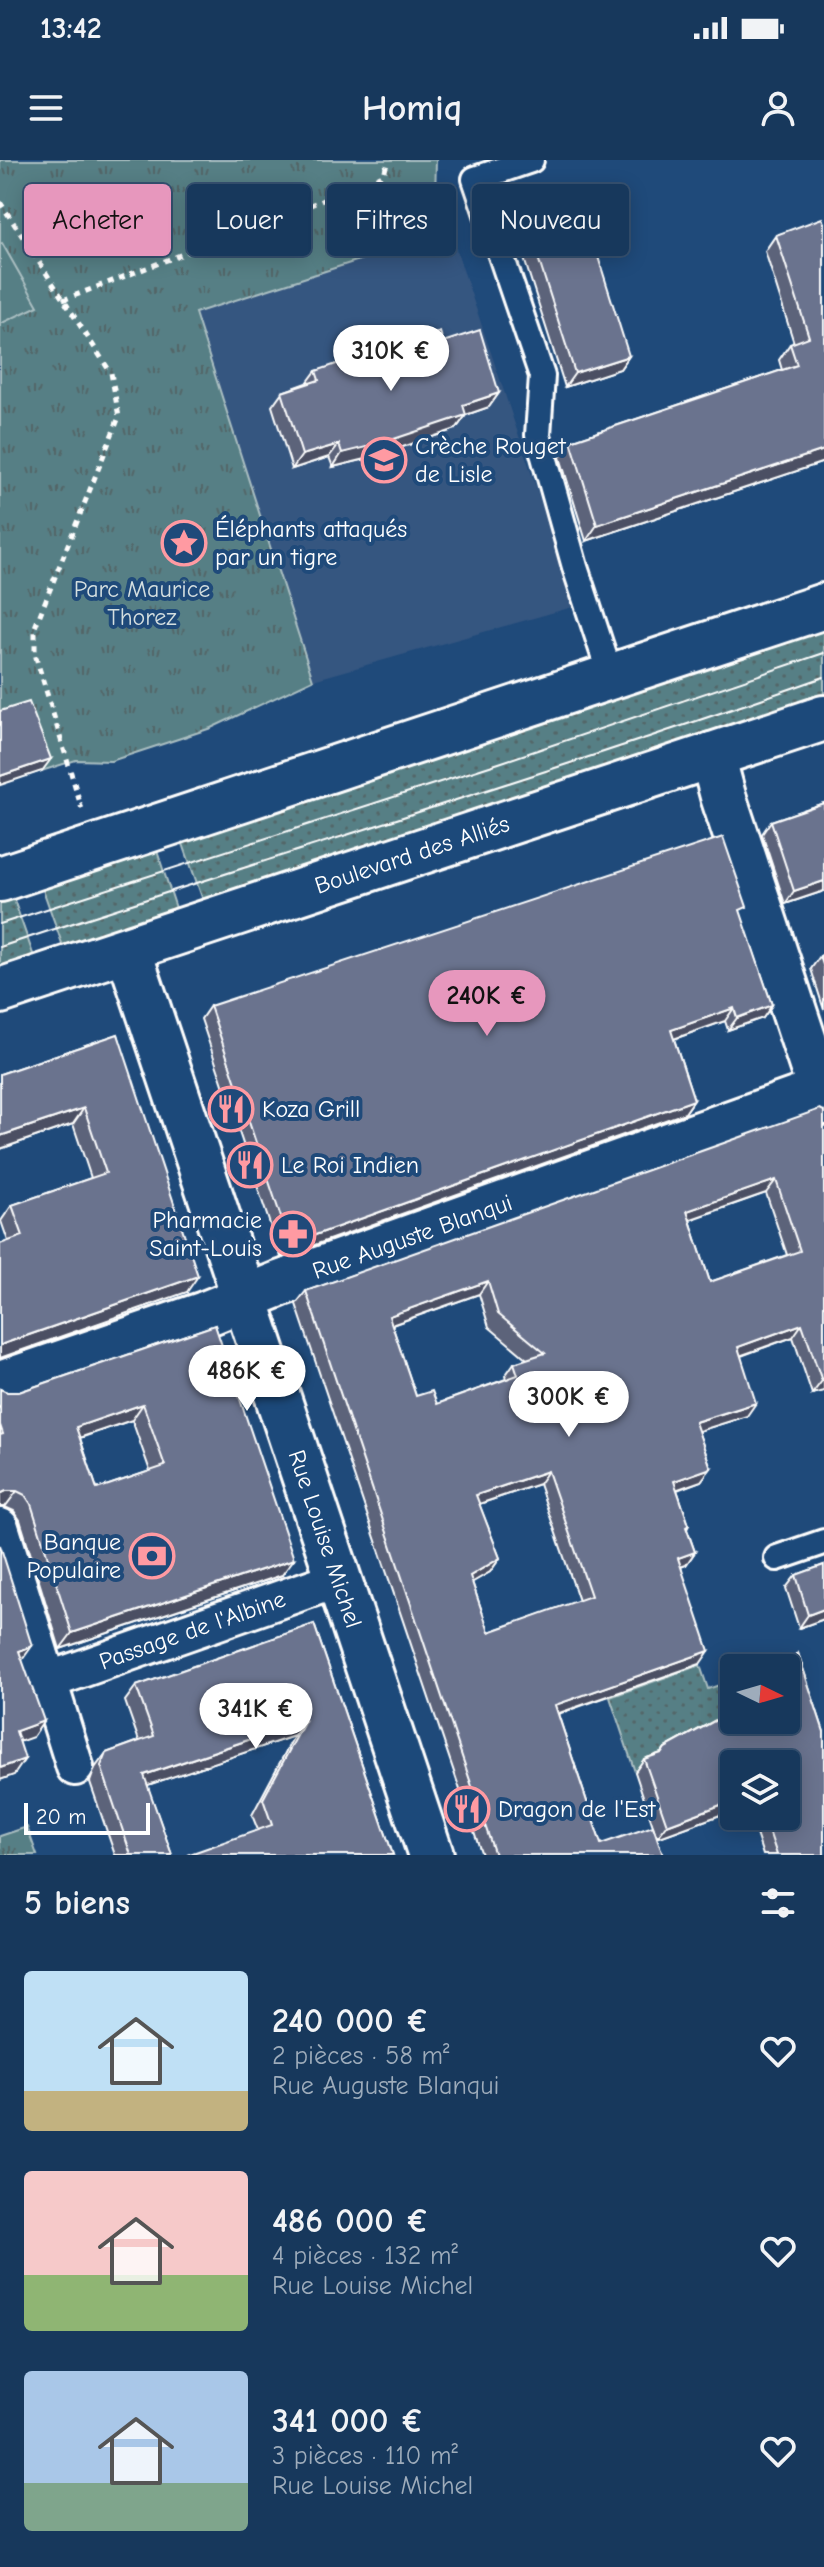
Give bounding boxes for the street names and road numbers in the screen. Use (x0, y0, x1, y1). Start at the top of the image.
street label: Boulevard des Alliés (311, 809, 513, 900)
street label: Rue Auguste Blanqui (309, 1188, 516, 1285)
street label: Rue Louise Michel (283, 1446, 368, 1632)
street label: Passage de l'Albine (95, 1585, 289, 1676)

